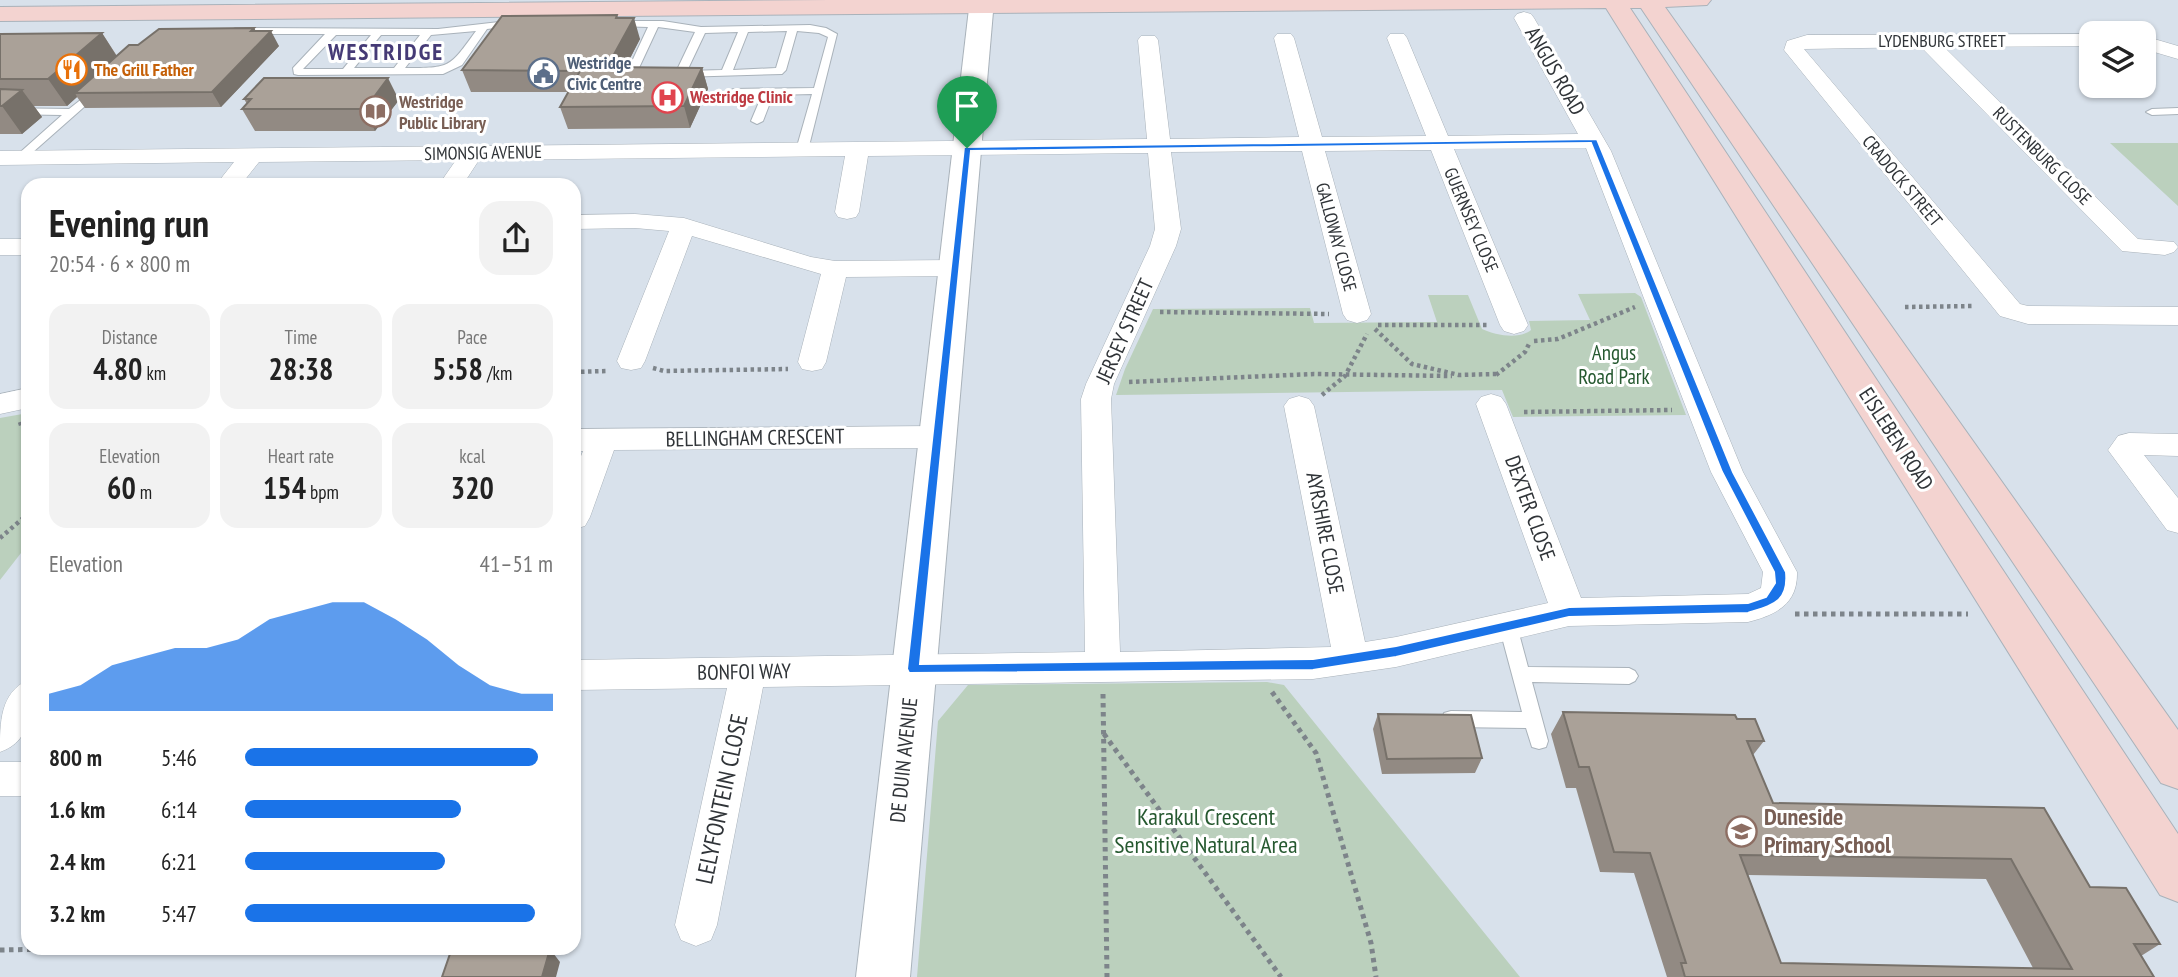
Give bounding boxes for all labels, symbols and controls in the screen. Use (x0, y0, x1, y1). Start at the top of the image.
map controls (2079, 21, 2156, 98)
button: layers (2079, 21, 2156, 98)
street label: ANGUS ROAD (1519, 22, 1591, 120)
street label: LYDENBURG STREET (1878, 29, 2006, 52)
district label: WESTRIDGE (327, 37, 444, 66)
place label: Westridge Civic Centre (566, 51, 642, 95)
restaurant icon: The Grill Father (54, 53, 88, 87)
public building icon: Westridge Civic Centre (527, 56, 561, 90)
place label: The Grill Father (94, 58, 195, 81)
pin (937, 76, 997, 148)
hospital icon: Westridge Clinic (650, 80, 684, 114)
place label: Westridge Clinic (689, 85, 794, 108)
icon: arrive (948, 87, 986, 125)
place label: Westridge Public Library (398, 90, 487, 134)
library icon: Westridge Public Library (359, 95, 393, 129)
street label: RUSTENBURG CLOSE (1988, 102, 2096, 210)
street label: CRADOCK STREET (1857, 130, 1947, 231)
street label: SIMONSIG AVENUE (424, 140, 542, 165)
street label: GUERNSEY CLOSE (1439, 164, 1504, 276)
street label: GALLOWAY CLOSE (1311, 180, 1362, 294)
text: Evening run (49, 198, 209, 247)
button: share (479, 201, 553, 275)
text: 20:54 · 6 × 800 m (49, 249, 190, 278)
street label: JERSEY STREET (1089, 274, 1160, 388)
text: Distance (102, 325, 158, 349)
text: Time (285, 325, 317, 349)
text: Pace (457, 325, 487, 349)
park label: Angus Road Park (1578, 339, 1650, 390)
text: 4.80 (93, 349, 142, 388)
text: 28:38 (269, 349, 333, 388)
text: 5:58 (432, 349, 483, 388)
text: km (142, 361, 166, 385)
text: /km (483, 361, 512, 385)
street label: EISLEBEN ROAD (1853, 382, 1940, 495)
street label: BELLINGHAM CRESCENT (665, 422, 845, 453)
text: Elevation (99, 444, 160, 468)
text: Heart rate (268, 444, 334, 468)
text: kcal (459, 444, 485, 468)
street label: DEXTER CLOSE (1499, 452, 1562, 564)
text: 60 (107, 468, 136, 507)
text: 154 (263, 468, 306, 507)
text: 320 (451, 468, 494, 507)
street label: AYRSHIRE CLOSE (1300, 470, 1351, 596)
text: m (136, 480, 152, 504)
text: bpm (306, 480, 339, 504)
text: Elevation (49, 549, 123, 578)
text: 41–51 m (480, 549, 553, 578)
street label: BONFOI WAY (697, 657, 792, 686)
street label: DE DUIN AVENUE (884, 696, 923, 824)
street label: LELYFONTEIN CLOSE (688, 711, 755, 887)
text: 800 m (49, 743, 102, 772)
text: 5:46 (161, 743, 197, 772)
text: 1.6 km (49, 795, 105, 824)
text: 6:14 (161, 795, 197, 824)
park label: Karakul Crescent Sensitive Natural Area (1114, 801, 1298, 860)
place label: Duneside Primary School (1764, 801, 1891, 860)
school or university icon: Duneside Primary School (1724, 814, 1758, 848)
text: 2.4 km (49, 847, 105, 876)
text: 6:21 (161, 847, 197, 876)
text: 3.2 km (49, 899, 105, 928)
text: 5:47 (161, 899, 197, 928)

